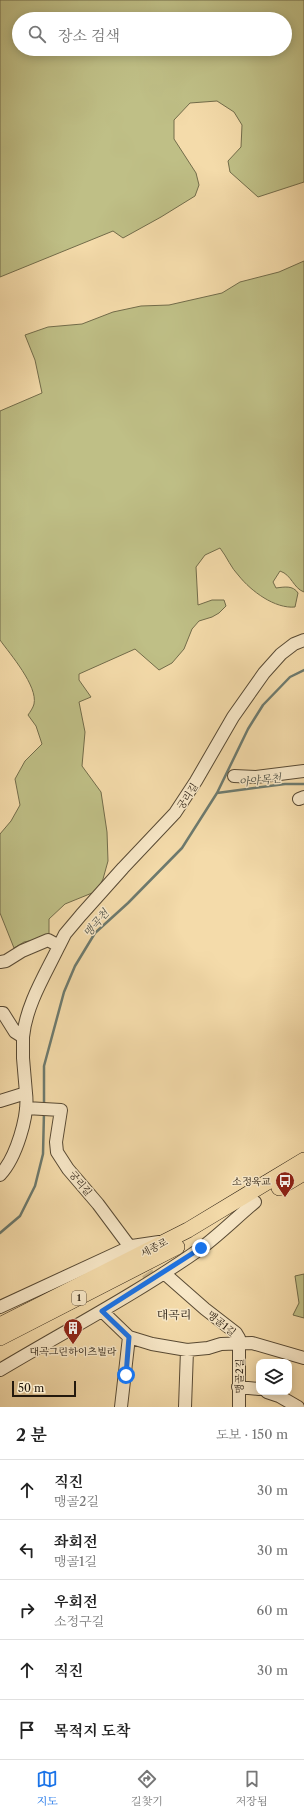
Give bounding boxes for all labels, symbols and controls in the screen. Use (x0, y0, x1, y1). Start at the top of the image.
search box (12, 12, 292, 56)
icon: search (26, 23, 48, 45)
text: 장소 검색 (58, 26, 120, 45)
water label: 아야목천 (238, 771, 283, 789)
street label: 궁리길 (174, 781, 201, 812)
water label: 맹곡천 (80, 905, 113, 940)
street label: 궁리길 (66, 1168, 95, 1199)
bus stop icon: 소정육교 (274, 1170, 296, 1198)
place label: 소정육교 (232, 1175, 271, 1188)
street label: 세종로 (138, 1235, 170, 1260)
route end (192, 1239, 210, 1257)
road number: 1 (72, 1291, 86, 1305)
district label: 대곡리 (157, 1307, 191, 1322)
street label: 맹골1길 (205, 1308, 239, 1339)
building icon: 대곡그린하이츠빌라 (62, 1317, 84, 1345)
place label: 대곡그린하이츠빌라 (30, 1345, 117, 1358)
street label: 맹골2길 (233, 1359, 246, 1393)
map controls (256, 1359, 292, 1395)
button: layers (256, 1359, 292, 1395)
route start (117, 1366, 135, 1384)
scale bar (12, 1379, 76, 1398)
text: 50 m (18, 1381, 44, 1395)
text: 2 분 (16, 1425, 47, 1445)
text: 도보 · 150 m (216, 1426, 288, 1442)
text: 직진 (54, 1472, 83, 1491)
icon: ahead (16, 1479, 38, 1501)
text: 30 m (257, 1482, 288, 1498)
text: 맹골2길 (54, 1493, 99, 1509)
text: 좌회전 (54, 1532, 97, 1551)
icon: left (16, 1539, 38, 1561)
text: 30 m (257, 1542, 288, 1558)
text: 맹골1길 (54, 1553, 97, 1569)
text: 우회전 (54, 1592, 97, 1611)
icon: right (16, 1599, 38, 1621)
text: 60 m (257, 1602, 288, 1618)
text: 소정구길 (54, 1613, 104, 1629)
icon: ahead (16, 1659, 38, 1681)
text: 직진 (54, 1661, 83, 1680)
text: 30 m (257, 1662, 288, 1678)
icon: arrive (16, 1719, 38, 1741)
text: 목적지 도착 (54, 1721, 130, 1740)
tab: 지도 (36, 1768, 58, 1808)
tab: 길찾기 (131, 1768, 163, 1808)
tab: 저장됨 (236, 1768, 268, 1808)

